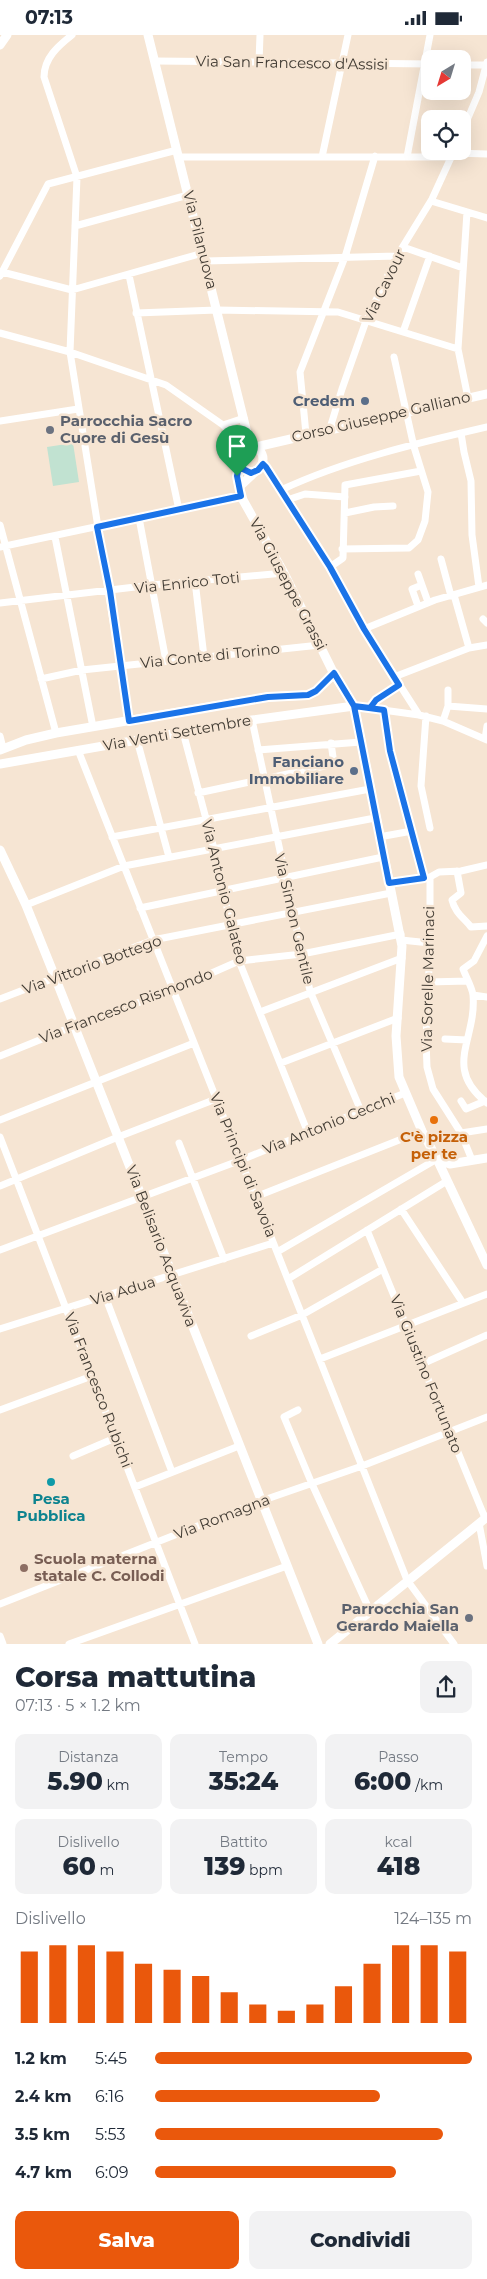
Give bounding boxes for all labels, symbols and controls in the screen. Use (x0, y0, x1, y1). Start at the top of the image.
text: 07:13 (25, 6, 73, 29)
north arrow (421, 50, 471, 100)
map controls (421, 50, 471, 160)
street label: Via San Francesco d'Assisi (196, 51, 388, 74)
button: locate (421, 110, 471, 160)
street label: Via Pilanuova (179, 189, 222, 291)
street label: Via Cavour (358, 246, 410, 326)
street label: Corso Giuseppe Galliano (290, 387, 472, 446)
place label: Credem (293, 391, 355, 410)
marker: Credem (359, 395, 371, 407)
place label: Parrocchia Sacro Cuore di Gesù (60, 411, 193, 447)
marker: Parrocchia Sacro Cuore di Gesù (44, 424, 56, 436)
pin (216, 425, 258, 476)
icon: arrive (223, 432, 251, 460)
street label: Via Giuseppe Grassi (246, 514, 331, 653)
street label: Via Enrico Toti (133, 568, 241, 597)
street label: Via Conte di Torino (139, 639, 281, 672)
street label: Via Venti Settembre (101, 710, 252, 755)
place label: Fanciano Immobiliare (249, 752, 344, 788)
marker: Fanciano Immobiliare (348, 765, 360, 777)
street label: Via Antonio Galateo (197, 818, 252, 966)
street label: Via Simon Gentile (270, 852, 319, 986)
street label: Via Sorelle Marinaci (417, 906, 438, 1052)
street label: Via Vittorio Bottego (20, 931, 164, 999)
street label: Via Francesco Rismondo (36, 964, 215, 1047)
street label: Via Antonio Cecchi (260, 1088, 398, 1159)
street label: Via Principi di Savoia (206, 1090, 281, 1240)
marker: C'è pizza per te (428, 1114, 440, 1126)
place label: C'è pizza per te (400, 1127, 468, 1163)
street label: Via Belisario Acquaviva (122, 1162, 201, 1329)
street label: Via Adua (88, 1272, 158, 1309)
street label: Via Giustino Fortunato (386, 1292, 467, 1456)
street label: Via Francesco Rubichi (60, 1310, 137, 1470)
marker: Pesa Pubblica (45, 1476, 57, 1488)
place label: Pesa Pubblica (16, 1489, 86, 1525)
street label: Via Romagna (171, 1490, 273, 1544)
place label: Scuola materna statale C. Collodi (34, 1549, 165, 1585)
marker: Scuola materna statale C. Collodi (18, 1562, 30, 1574)
place label: Parrocchia San Gerardo Maiella (336, 1599, 459, 1635)
marker: Parrocchia San Gerardo Maiella (463, 1612, 475, 1624)
text: Corsa mattutina (15, 1660, 256, 1694)
button: share (420, 1661, 472, 1713)
text: 07:13 · 5 × 1.2 km (15, 1696, 141, 1715)
text: Distanza (58, 1748, 119, 1766)
text: Tempo (219, 1748, 268, 1766)
text: Passo (378, 1748, 419, 1766)
text: 5.90 (47, 1766, 103, 1796)
text: 35:24 (209, 1766, 278, 1796)
text: 6:00 (354, 1766, 412, 1796)
text: km (103, 1776, 130, 1794)
text: /km (412, 1776, 443, 1794)
text: Dislivello (58, 1833, 119, 1851)
text: Battito (220, 1833, 267, 1851)
text: kcal (385, 1833, 412, 1851)
text: 60 (63, 1851, 96, 1881)
text: 139 (204, 1851, 245, 1881)
text: 418 (377, 1851, 420, 1881)
text: m (96, 1861, 114, 1879)
text: bpm (245, 1861, 283, 1879)
text: Dislivello (15, 1909, 86, 1928)
text: 124–135 m (394, 1909, 472, 1928)
text: 1.2 km (15, 2049, 67, 2068)
text: 5:45 (95, 2049, 127, 2068)
text: 2.4 km (15, 2087, 72, 2106)
text: 6:16 (95, 2087, 124, 2106)
text: 3.5 km (15, 2125, 70, 2144)
text: 5:53 (95, 2125, 125, 2144)
text: 4.7 km (15, 2163, 72, 2182)
text: 6:09 (95, 2163, 128, 2182)
button: Salva (15, 2211, 239, 2269)
button: Condividi (249, 2211, 472, 2269)

